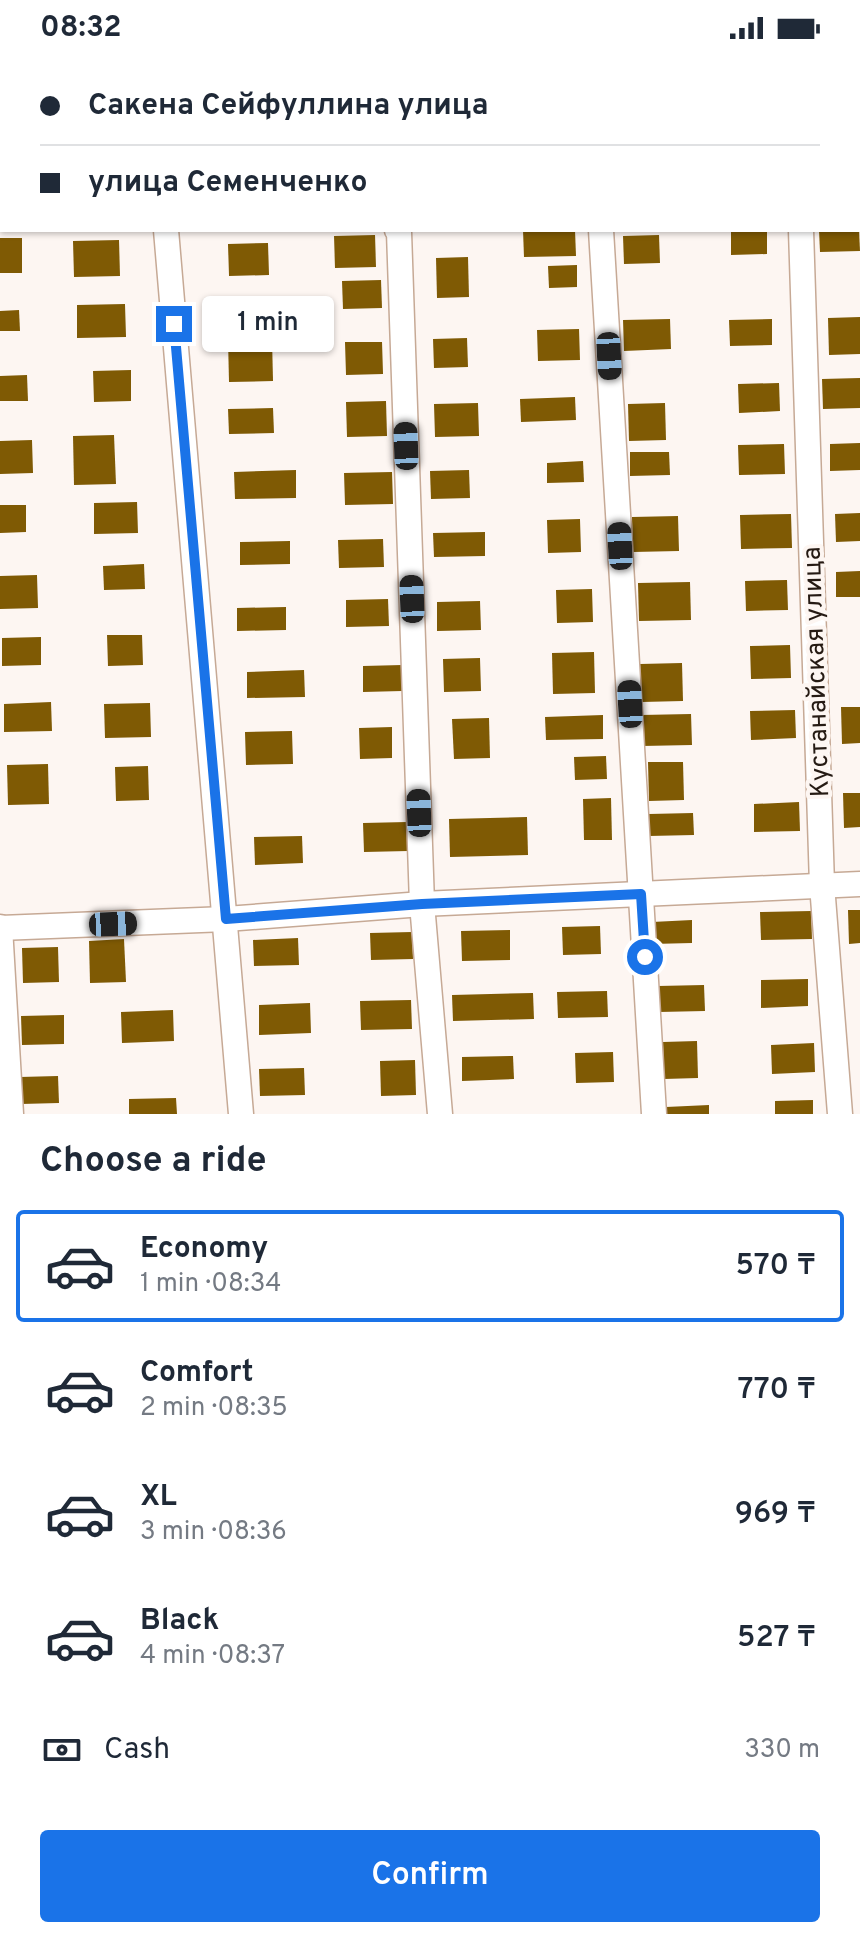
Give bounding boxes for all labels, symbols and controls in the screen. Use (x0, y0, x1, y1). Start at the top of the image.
text: 08:32 (40, 10, 122, 47)
text: Сакена Сейфуллина улица (88, 88, 488, 125)
text: улица Семенченко (88, 165, 367, 202)
callout: 1 min (202, 296, 334, 352)
route end (156, 306, 192, 342)
text: 1 min (237, 307, 299, 340)
car (596, 331, 622, 381)
car (393, 422, 419, 470)
car (607, 521, 633, 571)
street label: Кустанайская улица (797, 546, 838, 798)
car (399, 575, 425, 623)
car (617, 679, 643, 729)
car (406, 789, 432, 837)
car (89, 911, 137, 937)
route start (627, 939, 663, 975)
text: Choose a ride (40, 1139, 266, 1185)
icon: car (44, 1230, 116, 1302)
text: Economy (140, 1231, 268, 1268)
text: 570 ₸ (736, 1248, 816, 1285)
text: 1 min · 08:34 (140, 1268, 282, 1301)
icon: car (44, 1354, 116, 1426)
text: Comfort (140, 1355, 253, 1392)
text: 770 ₸ (738, 1372, 816, 1409)
text: 2 min · 08:35 (140, 1392, 288, 1425)
icon: car (44, 1478, 116, 1550)
text: XL (140, 1479, 177, 1516)
text: 969 ₸ (735, 1496, 816, 1533)
text: 3 min · 08:36 (140, 1516, 287, 1549)
icon: car (44, 1602, 116, 1674)
text: Black (140, 1603, 219, 1640)
text: 527 ₸ (737, 1620, 816, 1657)
text: 4 min · 08:37 (140, 1640, 285, 1673)
icon: cash (40, 1728, 84, 1772)
text: Cash (104, 1732, 170, 1769)
text: 330 m (744, 1734, 820, 1767)
button: Confirm (40, 1830, 820, 1922)

